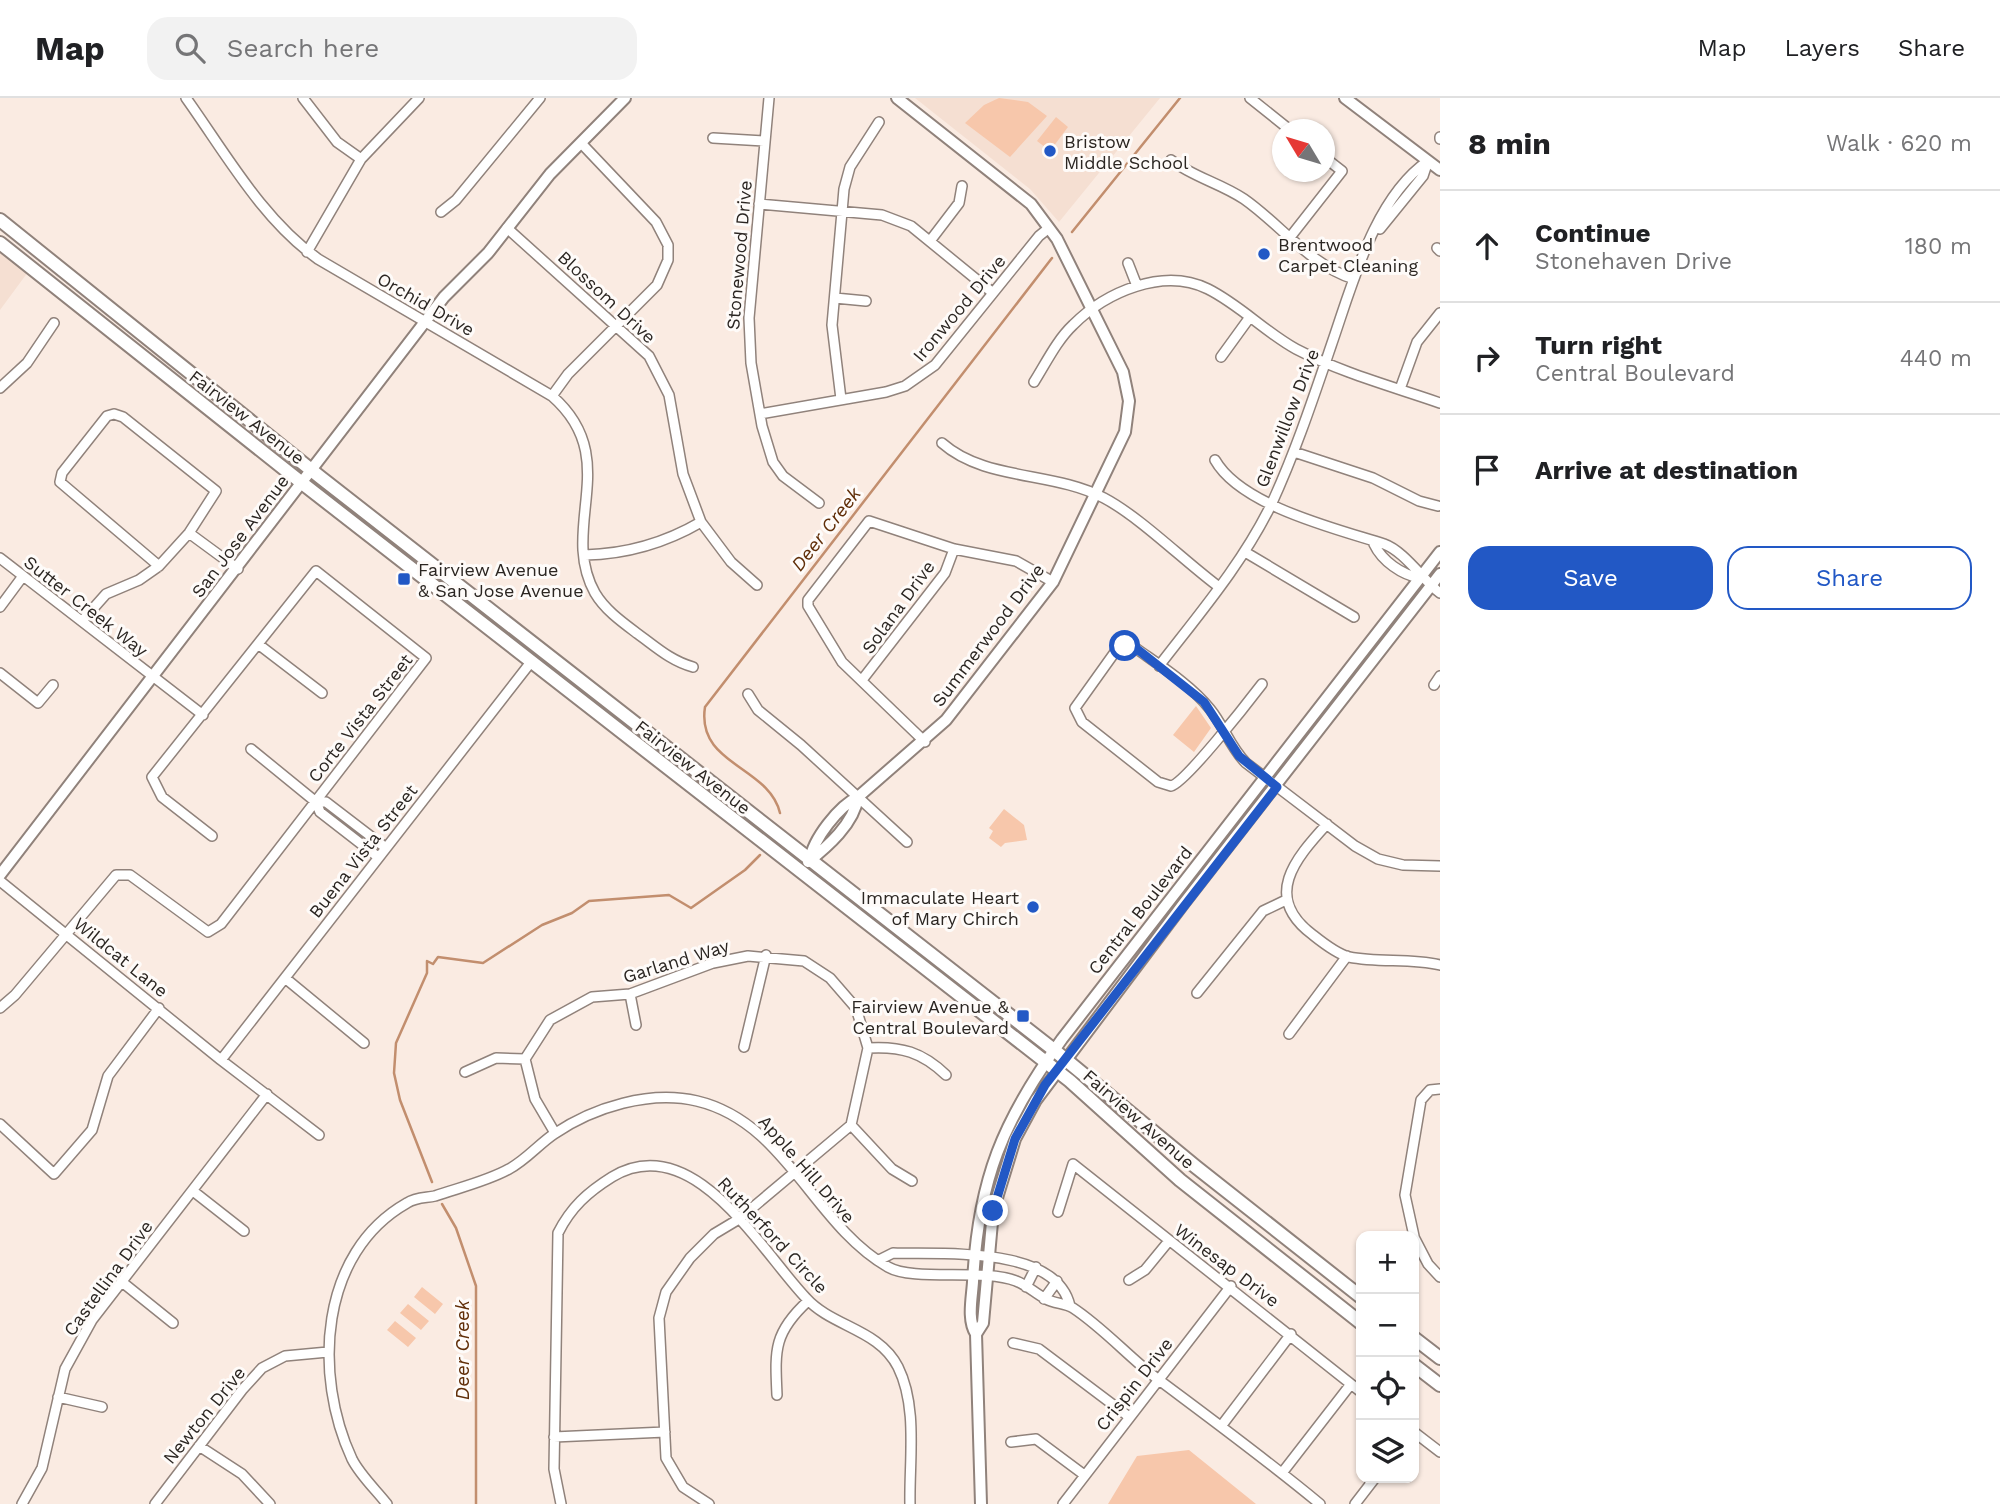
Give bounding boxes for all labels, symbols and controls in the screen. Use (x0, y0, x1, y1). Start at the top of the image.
search box (147, 17, 637, 80)
text: Map (35, 29, 105, 68)
icon: search (171, 29, 209, 67)
text: Search here (227, 33, 379, 63)
text: Map (1698, 34, 1746, 62)
text: Layers (1784, 34, 1860, 62)
text: Share (1898, 34, 1965, 62)
north arrow (1272, 119, 1335, 182)
text: 8 min (1468, 126, 1551, 161)
text: Walk · 620 m (1826, 130, 1972, 157)
place label: Bristow Middle School (1064, 131, 1189, 173)
marker: Bristow Middle School (1042, 143, 1058, 159)
street label: Stonewood Drive (722, 179, 756, 331)
text: Continue (1535, 218, 1651, 248)
icon: ahead (1468, 227, 1506, 265)
text: 180 m (1905, 233, 1972, 260)
place label: Brentwood Carpet Cleaning (1278, 234, 1418, 276)
street label: Blossom Drive (554, 246, 660, 348)
marker: Brentwood Carpet Cleaning (1256, 246, 1272, 262)
text: Stonehaven Drive (1535, 248, 1732, 275)
street label: Ironwood Drive (908, 250, 1010, 366)
street label: Orchid Drive (374, 268, 478, 340)
text: Turn right (1535, 330, 1662, 360)
icon: right (1468, 339, 1506, 377)
text: 440 m (1900, 345, 1972, 372)
street label: Glenwillow Drive (1251, 346, 1323, 490)
text: Central Boulevard (1535, 360, 1735, 387)
street label: Fairview Avenue (185, 365, 309, 469)
icon: arrive (1468, 451, 1506, 489)
text: Arrive at destination (1535, 455, 1798, 485)
street label: San Jose Avenue (187, 471, 293, 601)
water label: Deer Creek (786, 482, 866, 576)
button: Save (1468, 546, 1713, 610)
button: Share (1727, 546, 1972, 610)
street label: Sutter Creek Way (20, 551, 153, 661)
street label: Solana Drive (857, 556, 939, 658)
place label: Fairview Avenue & San Jose Avenue (418, 559, 584, 601)
street label: Summerwood Drive (928, 560, 1048, 710)
marker: Fairview Avenue & San Jose Avenue (396, 571, 412, 587)
route start (1109, 630, 1140, 661)
street label: Corte Vista Street (303, 649, 417, 786)
street label: Fairview Avenue (631, 715, 755, 819)
street label: Buena Vista Street (304, 780, 422, 922)
street label: Central Boulevard (1084, 842, 1196, 978)
place label: Immaculate Heart of Mary Chirch (861, 887, 1019, 929)
marker: Immaculate Heart of Mary Chirch (1025, 899, 1041, 915)
street label: Wildcat Lane (70, 913, 172, 1001)
street label: Garland Way (620, 935, 732, 987)
place label: Fairview Avenue & Central Boulevard (851, 996, 1010, 1038)
marker: Fairview Avenue & Central Boulevard (1015, 1008, 1031, 1024)
street label: Fairview Avenue (1079, 1065, 1199, 1173)
street label: Apple Hill Drive (755, 1111, 859, 1227)
street label: Rutherford Circle (714, 1172, 832, 1298)
route end (977, 1195, 1008, 1226)
street label: Castellina Drive (59, 1216, 157, 1340)
street label: Winesap Drive (1171, 1219, 1283, 1311)
map controls (1356, 1231, 1419, 1483)
button: + (1356, 1231, 1419, 1294)
button: − (1356, 1294, 1419, 1357)
water label: Deer Creek (451, 1299, 474, 1400)
street label: Crispin Drive (1091, 1333, 1177, 1435)
button: locate (1356, 1357, 1419, 1420)
street label: Newton Drive (158, 1362, 250, 1468)
button: layers (1356, 1420, 1419, 1483)

